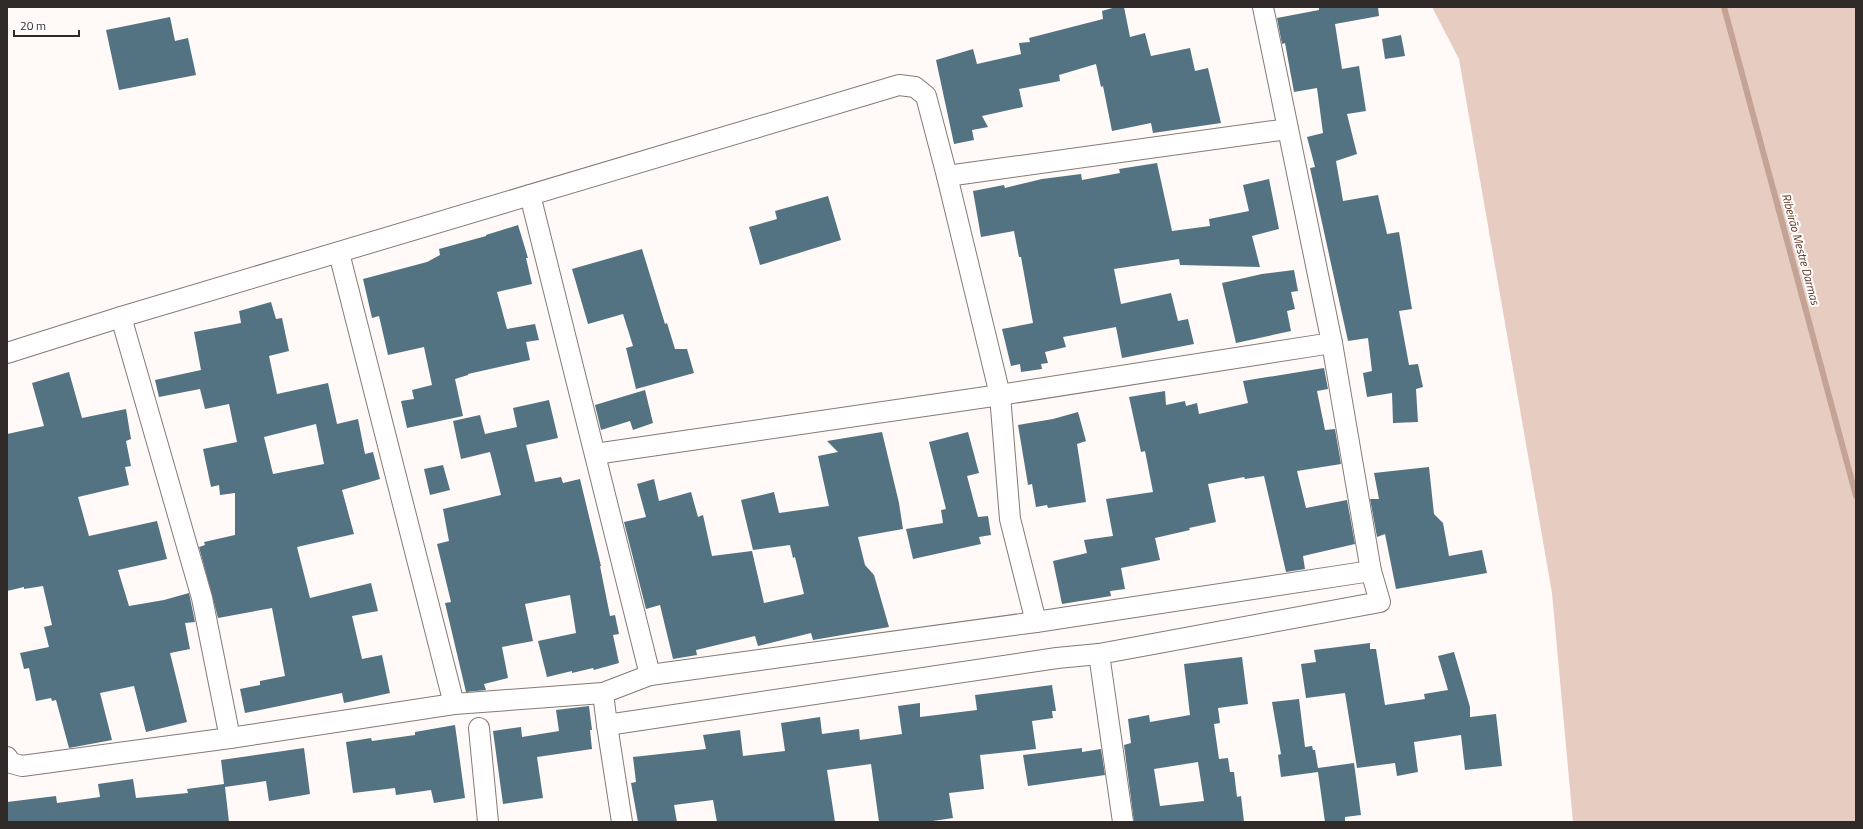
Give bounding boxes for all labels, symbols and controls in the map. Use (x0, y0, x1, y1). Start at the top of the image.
scale bar (14, 12, 79, 38)
text: 20 m (20, 16, 46, 35)
water label: Ribeirão Mestre Darmas (1777, 191, 1825, 308)

